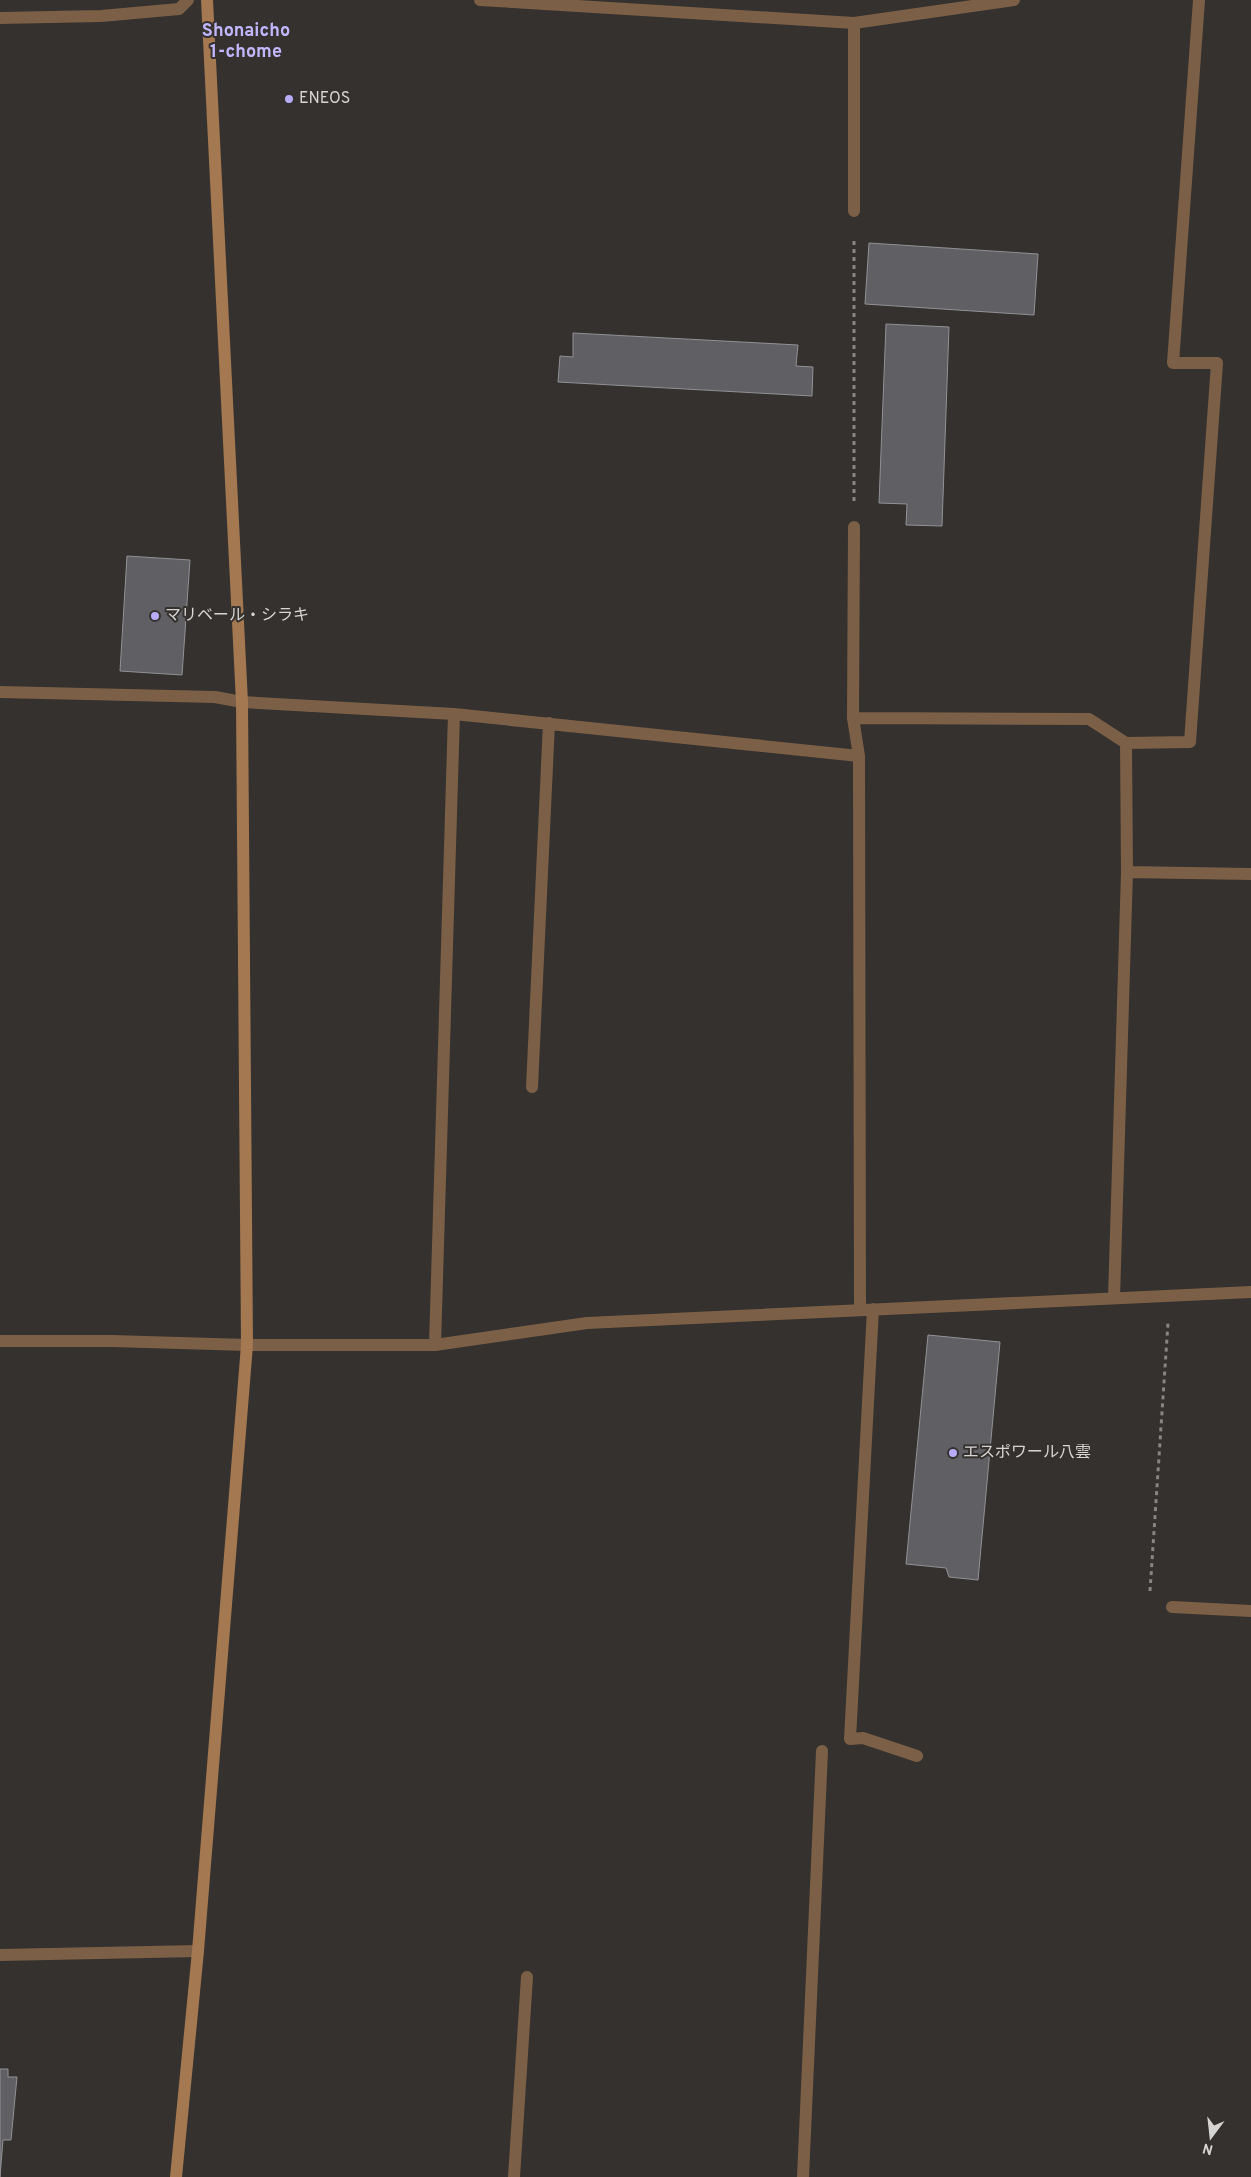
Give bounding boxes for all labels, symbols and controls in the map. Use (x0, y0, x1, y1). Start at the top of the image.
district label: Shonaicho 1-chome (202, 20, 290, 64)
place label: ENEOS (299, 89, 350, 109)
marker: ENEOS (283, 93, 295, 105)
place label: マリベール・シラキ (165, 606, 309, 626)
marker: マリベール・シラキ (149, 610, 161, 622)
place label: エスポワール八雲 (963, 1443, 1091, 1463)
marker: エスポワール八雲 (947, 1447, 959, 1459)
north arrow (1186, 2112, 1236, 2162)
text: N (1201, 2139, 1215, 2158)

